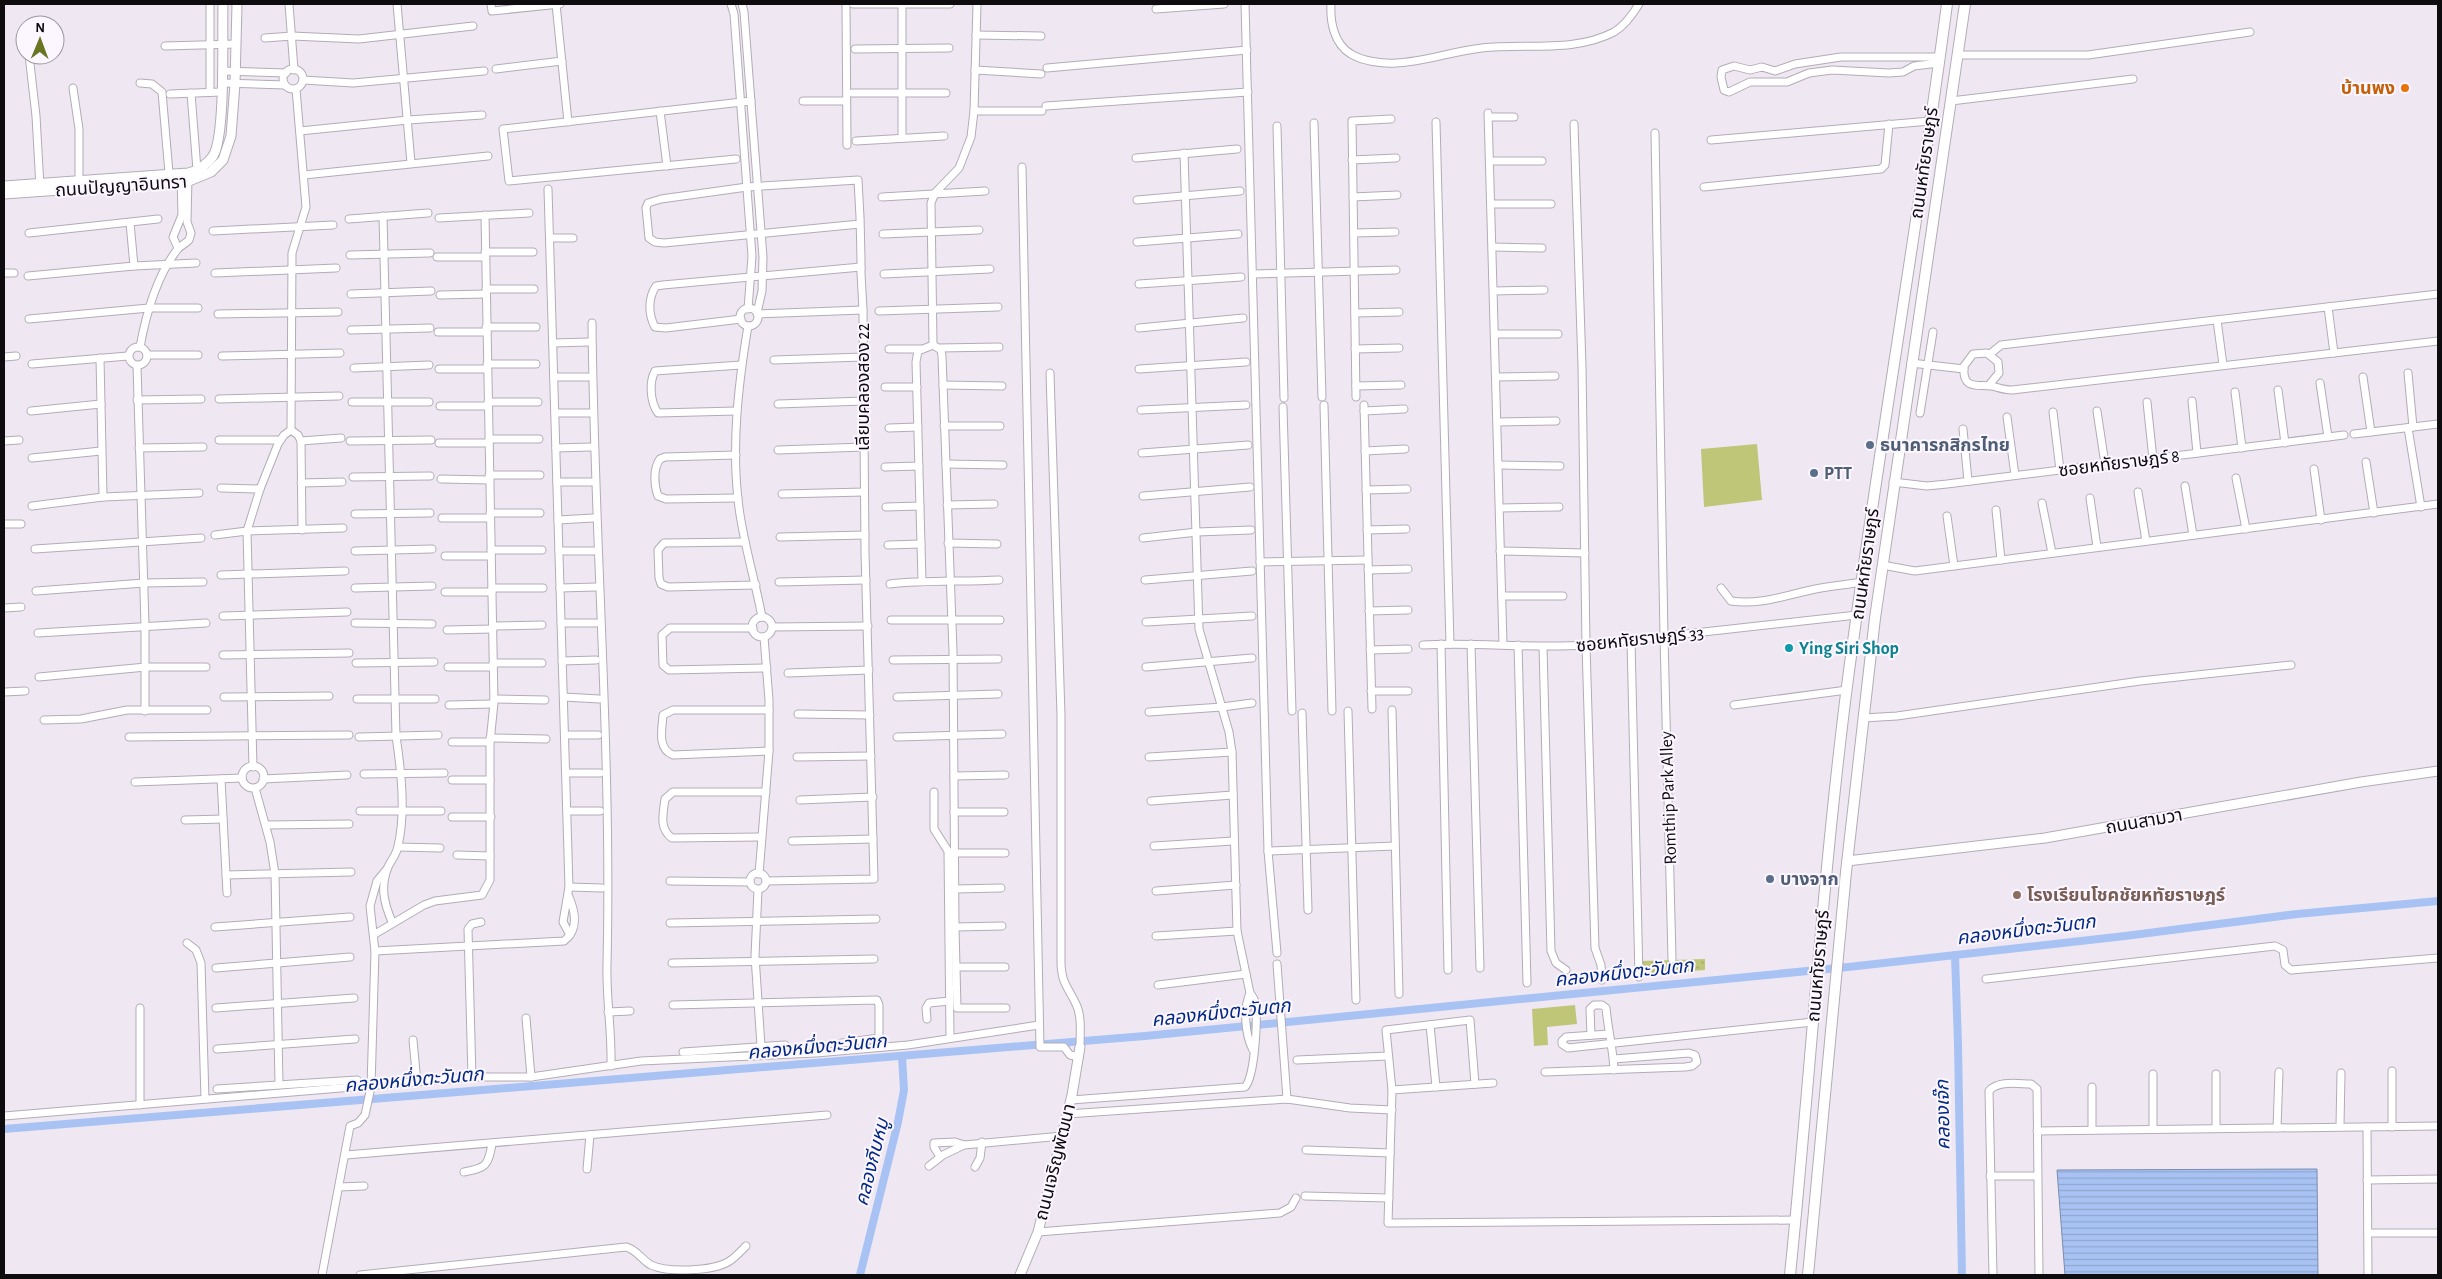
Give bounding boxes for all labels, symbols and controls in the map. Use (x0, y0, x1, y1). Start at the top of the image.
north arrow (15, 15, 65, 65)
text: N (35, 21, 45, 35)
place label: บ้านพง (2341, 79, 2395, 98)
marker: บ้านพง (2399, 82, 2411, 94)
street label: ถนนหทัยราษฎร์ (1907, 105, 1942, 220)
street label: ถนนปัญญาอินทรา (54, 172, 188, 201)
street label: เลียบคลองสอง 22 (854, 323, 873, 451)
place label: ธนาคารกสิกรไทย (1880, 436, 2010, 455)
marker: ธนาคารกสิกรไทย (1864, 439, 1876, 451)
street label: ซอยหทัยราษฎร์ 8 (2057, 447, 2181, 480)
place label: PTT (1824, 465, 1852, 483)
marker: PTT (1808, 467, 1820, 479)
street label: ถนนหทัยราษฎร์ (1848, 506, 1883, 621)
street label: ซอยหทัยราษฎร์ 33 (1575, 623, 1705, 656)
place label: Ying Siri Shop (1799, 640, 1899, 658)
marker: Ying Siri Shop (1783, 642, 1795, 654)
street label: Romthip Park Alley (1658, 731, 1680, 865)
street label: ถนนสามวา (2104, 806, 2184, 838)
place label: บางจาก (1780, 871, 1839, 889)
marker: บางจาก (1764, 873, 1776, 885)
place label: โรงเรียนโชคชัยหทัยราษฎร์ (2027, 886, 2225, 905)
marker: โรงเรียนโชคชัยหทัยราษฎร์ (2011, 889, 2023, 901)
street label: ถนนหทัยราษฎร์ (1804, 908, 1833, 1023)
water label: คลองหนึ่งตะวันตก (1955, 908, 2097, 948)
water label: คลองหนึ่งตะวันตก (1553, 952, 1695, 990)
water label: คลองหนึ่งตะวันตก (1150, 992, 1292, 1030)
water label: คลองหนึ่งตะวันตก (746, 1027, 888, 1063)
water label: คลองหนึ่งตะวันตก (343, 1060, 485, 1096)
water label: คลองเจ๊ก (1932, 1079, 1954, 1150)
street label: ถนนเจริญพัฒนา (1032, 1102, 1079, 1222)
water label: คลองกีบหมู (852, 1115, 895, 1208)

